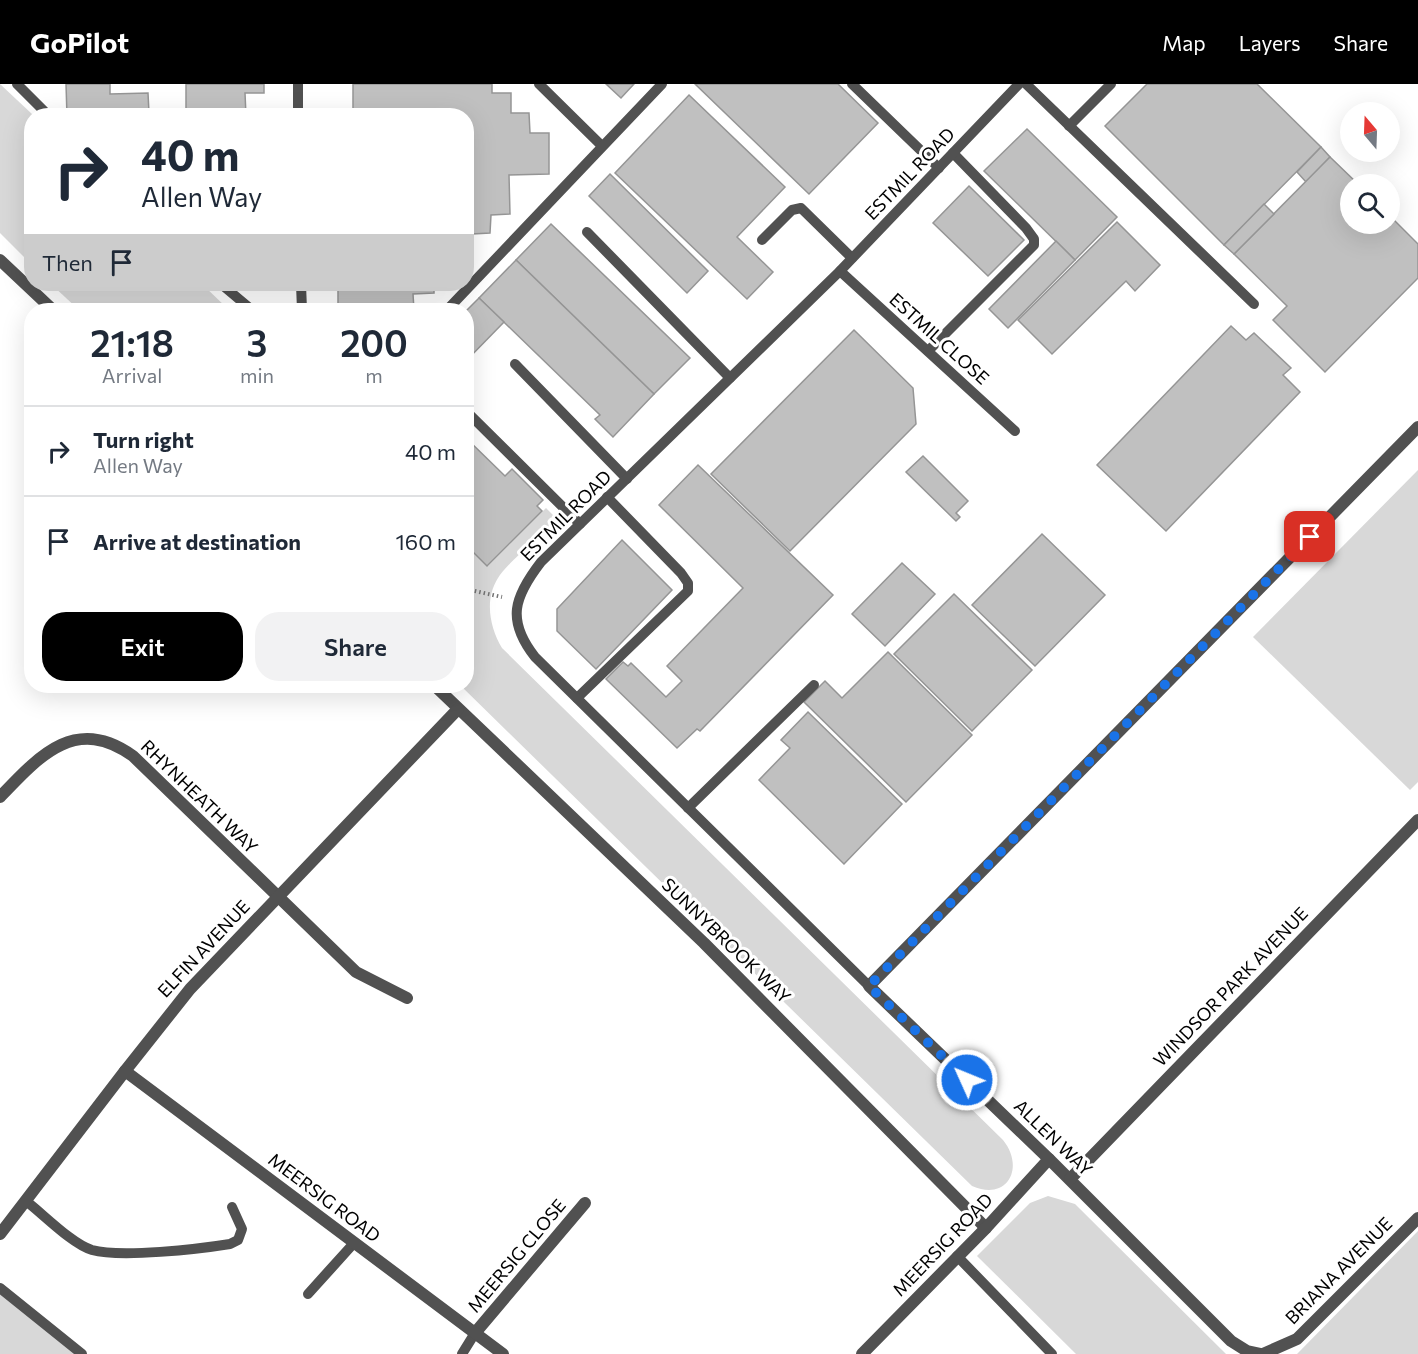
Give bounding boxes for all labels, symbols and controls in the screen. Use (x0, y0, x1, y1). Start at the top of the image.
text: GoPilot (30, 25, 129, 59)
text: Map (1162, 30, 1206, 55)
text: Layers (1239, 30, 1301, 55)
text: Share (1334, 30, 1388, 55)
north arrow (1340, 102, 1400, 162)
map controls (1340, 102, 1400, 234)
street label: ESTMIL ROAD (860, 123, 959, 224)
text: 40 m (141, 128, 239, 180)
icon: right (42, 132, 120, 210)
button: search (1340, 174, 1400, 234)
text: Allen Way (141, 180, 262, 213)
icon: arrive (105, 246, 138, 279)
text: Then (42, 249, 93, 276)
street label: ESTMIL CLOSE (885, 288, 994, 389)
text: 21:18 (90, 320, 174, 364)
text: 3 (247, 320, 267, 364)
text: 200 (340, 320, 408, 364)
text: Arrival (102, 363, 162, 387)
text: min (240, 363, 274, 387)
text: m (365, 363, 383, 387)
text: Turn right (93, 426, 194, 453)
icon: right (42, 435, 75, 468)
text: 40 m (405, 438, 456, 465)
text: Allen Way (93, 453, 183, 477)
street label: ESTMIL ROAD (515, 465, 615, 565)
pin (1284, 511, 1335, 562)
icon: arrive (1293, 520, 1326, 553)
icon: arrive (42, 525, 75, 558)
text: Arrive at destination (93, 528, 301, 555)
text: 160 m (395, 528, 456, 555)
button: Exit (42, 612, 243, 681)
button: Share (255, 612, 456, 681)
street label: RHYNHEATH WAY (137, 735, 263, 858)
street label: SUNNYBROOK WAY (658, 873, 796, 1008)
street label: ELFIN AVENUE (153, 895, 254, 1002)
street label: WINDSOR PARK AVENUE (1148, 902, 1312, 1071)
position arrow (935, 1048, 999, 1112)
street label: ALLEN WAY (1010, 1095, 1098, 1180)
street label: MEERSIG ROAD (264, 1148, 385, 1246)
street label: MEERSIG ROAD (888, 1188, 997, 1300)
street label: MEERSIG CLOSE (462, 1194, 570, 1316)
street label: BRIANA AVENUE (1280, 1212, 1396, 1328)

